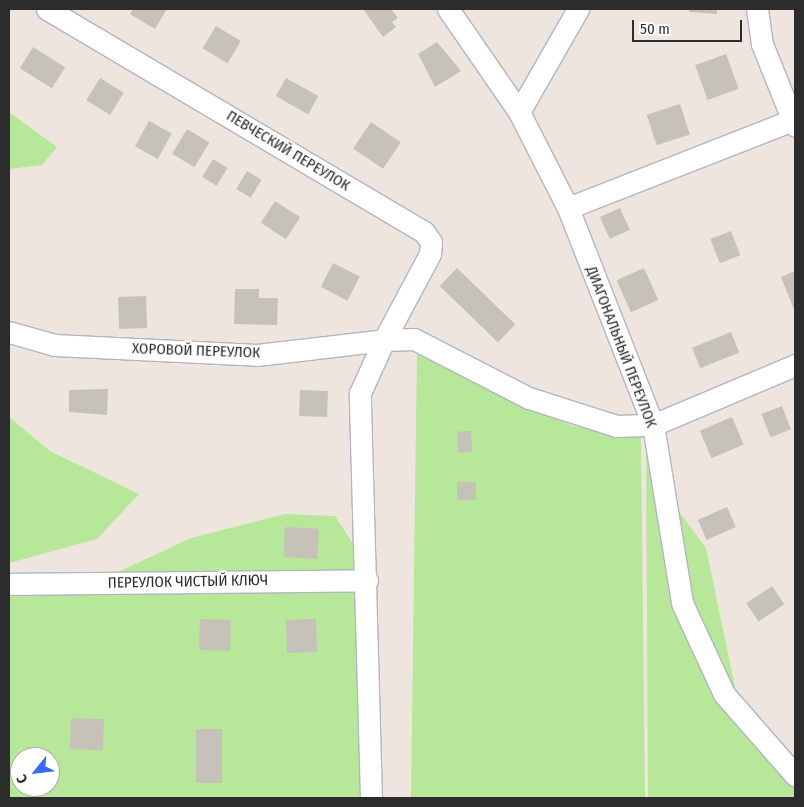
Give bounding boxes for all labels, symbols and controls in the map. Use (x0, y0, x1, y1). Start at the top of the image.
scale bar (634, 10, 744, 42)
text: 50 m (640, 20, 670, 38)
street label: ПЕВЧЕСКИЙ ПЕРЕУЛОК (223, 107, 353, 195)
street label: ДИАГОНАЛЬНЫЙ ПЕРЕУЛОК (582, 264, 660, 430)
street label: ХОРОВОЙ ПЕРЕУЛОК (132, 340, 260, 362)
street label: ПЕРЕУЛОК ЧИСТЫЙ КЛЮЧ (108, 572, 268, 592)
north arrow (10, 747, 60, 797)
text: С (13, 772, 32, 786)

